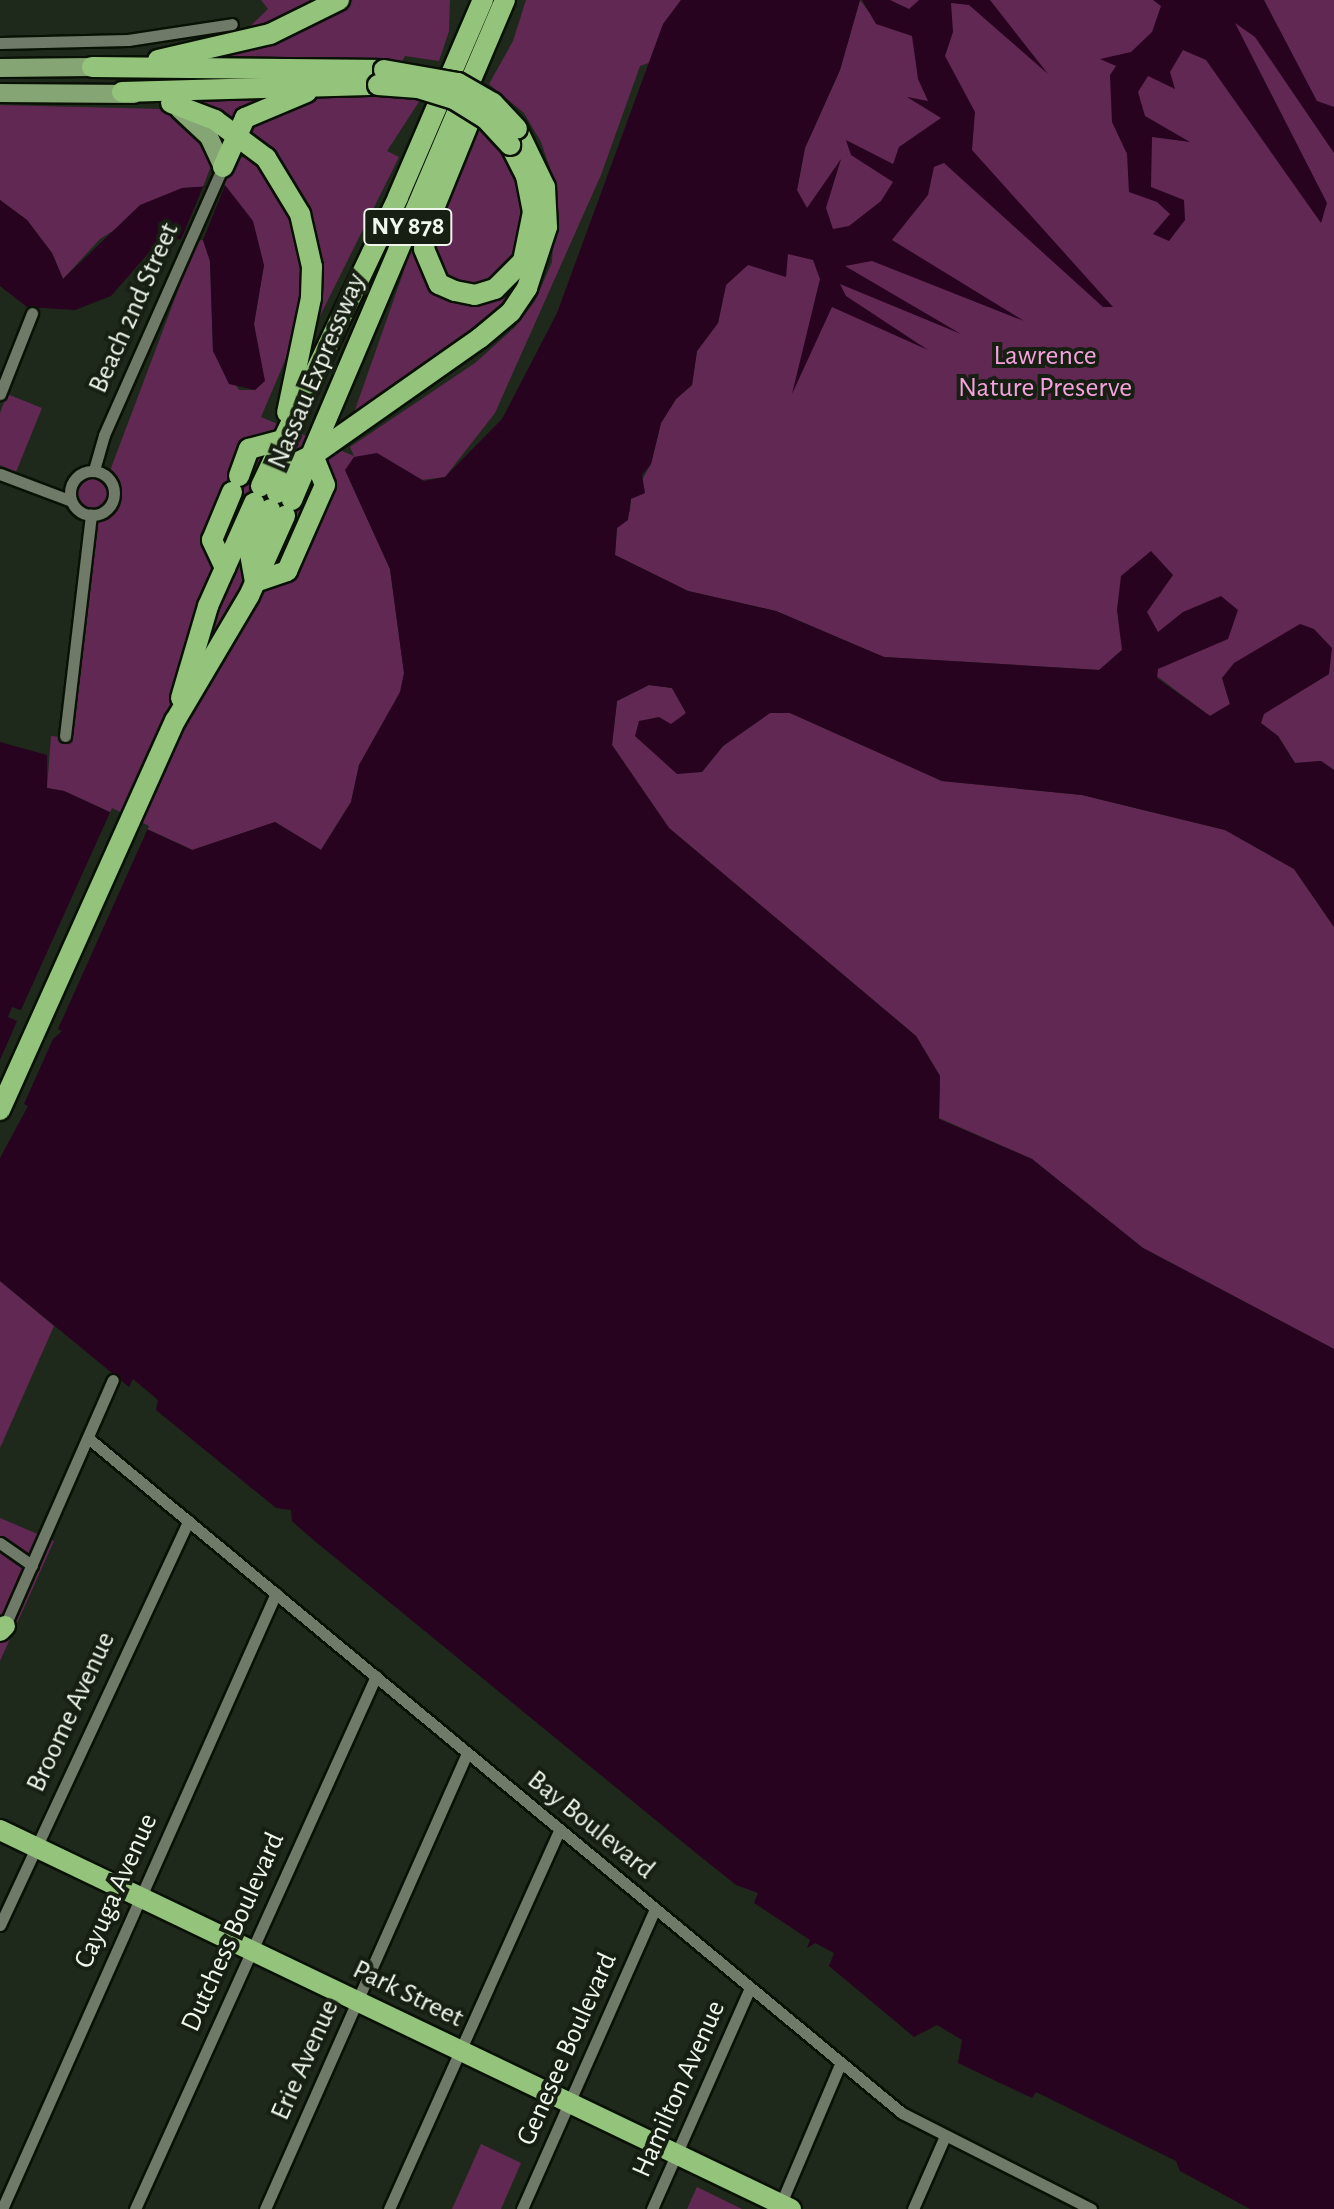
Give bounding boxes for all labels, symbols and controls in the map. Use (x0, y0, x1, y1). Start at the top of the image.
road number: NY 878 (362, 205, 454, 249)
street label: Beach 2nd Street (81, 218, 187, 398)
street label: Nassau Expressway (261, 268, 373, 474)
park label: Lawrence Nature Preserve (958, 339, 1132, 405)
street label: Broome Avenue (19, 1627, 123, 1797)
street label: Bay Boulevard (520, 1763, 662, 1887)
street label: Cayuga Avenue (67, 1808, 165, 1974)
street label: Dutchess Boulevard (174, 1827, 292, 2037)
street label: Genesee Boulevard (509, 1947, 625, 2151)
street label: Park Street (347, 1953, 469, 2035)
street label: Erie Avenue (264, 1995, 346, 2125)
street label: Hamilton Avenue (625, 1995, 733, 2183)

